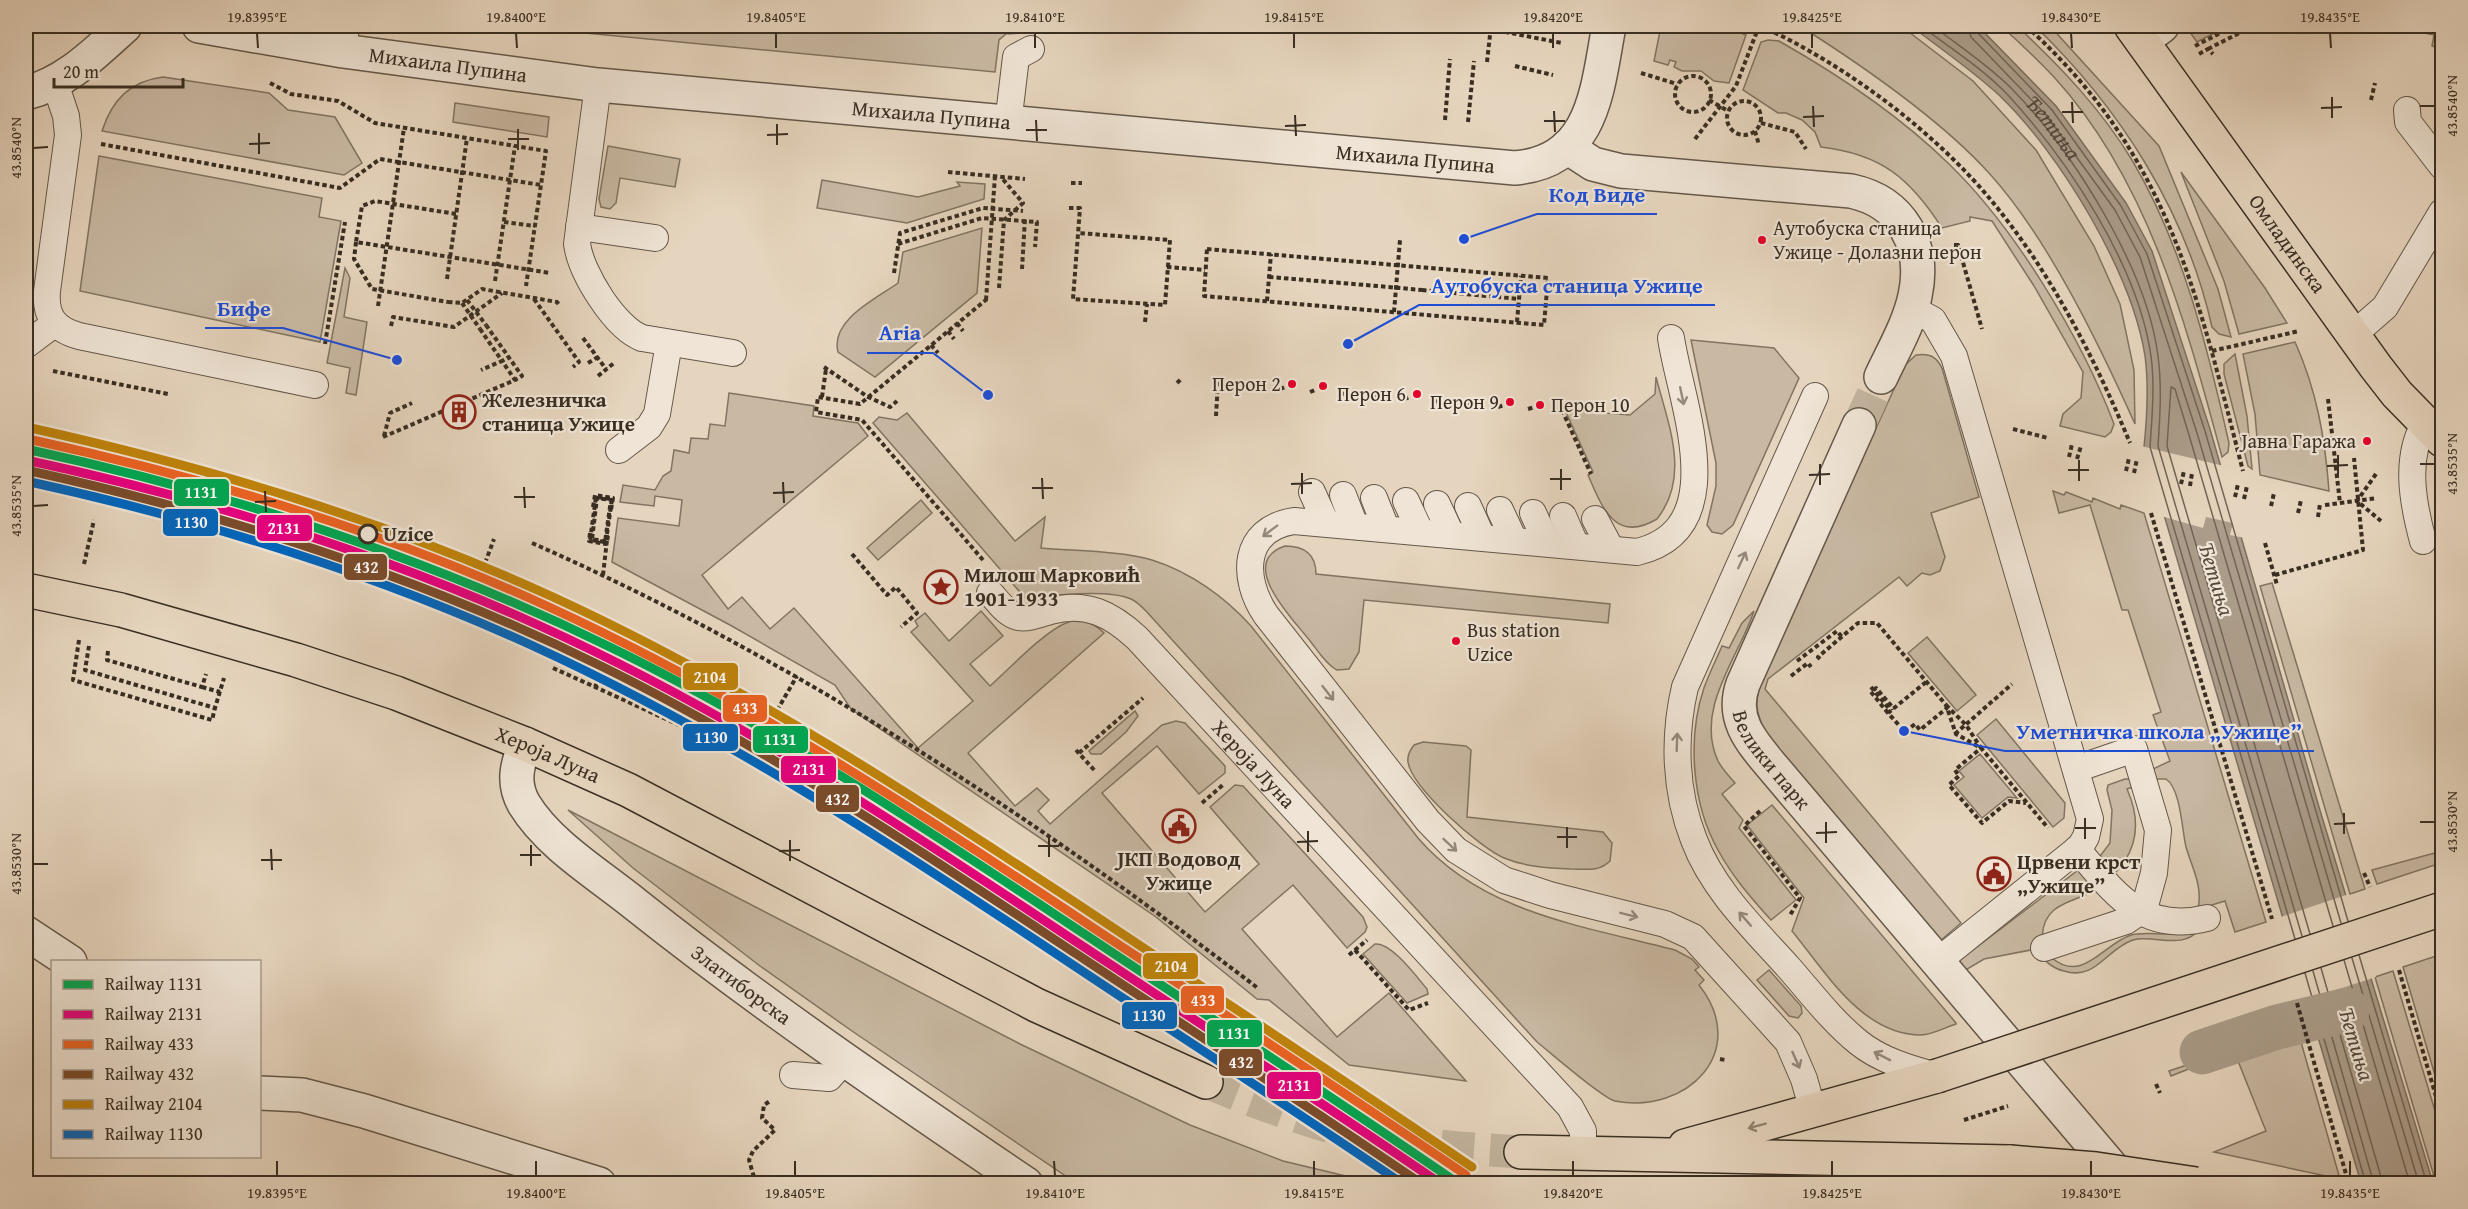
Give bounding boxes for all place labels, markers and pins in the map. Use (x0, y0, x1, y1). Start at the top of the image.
callout: Код Виде (1537, 174, 1657, 214)
place label: Аутобуска станица Ужице - Долазни перон (1773, 213, 1982, 266)
marker: Аутобуска станица Ужице - Долазни перон (1756, 234, 1768, 246)
callout: Аутобуска станица Ужице (1419, 265, 1715, 305)
callout: Бифе (205, 288, 283, 328)
callout: Aria (867, 313, 933, 353)
place label: Перон 2 (1212, 369, 1281, 398)
marker: Перон 2 (1286, 378, 1298, 390)
place label: Перон 6 (1337, 379, 1406, 408)
unlabelled marker (1317, 380, 1329, 392)
place label: Железничка станица Ужице (481, 384, 635, 439)
place label: Перон 9 (1430, 387, 1499, 416)
marker: Перон 6 (1411, 388, 1423, 400)
place label: Перон 10 (1551, 390, 1630, 419)
building icon: Железничка станица Ужице (441, 394, 477, 430)
marker: Перон 9 (1504, 396, 1516, 408)
marker: Перон 10 (1534, 399, 1546, 411)
place label: Јавна Гаража (2238, 426, 2356, 455)
marker: Јавна Гаража (2361, 435, 2373, 447)
place label: Uzice (383, 518, 434, 549)
marker: Uzice (358, 524, 378, 544)
place label: Милош Марковић 1901-1933 (964, 559, 1141, 614)
place icon: Милош Марковић 1901-1933 (923, 569, 959, 605)
place label: Bus station Uzice (1467, 615, 1560, 668)
marker: Bus station Uzice (1450, 635, 1462, 647)
callout: Уметничка школа „Ужице” (2005, 711, 2314, 751)
public building icon: ЈКП Водовод Ужице (1161, 808, 1197, 844)
place label: ЈКП Водовод Ужице (1114, 843, 1241, 898)
place label: Црвени крст „Ужице” (2017, 846, 2141, 901)
public building icon: Црвени крст „Ужице” (1976, 856, 2012, 892)

